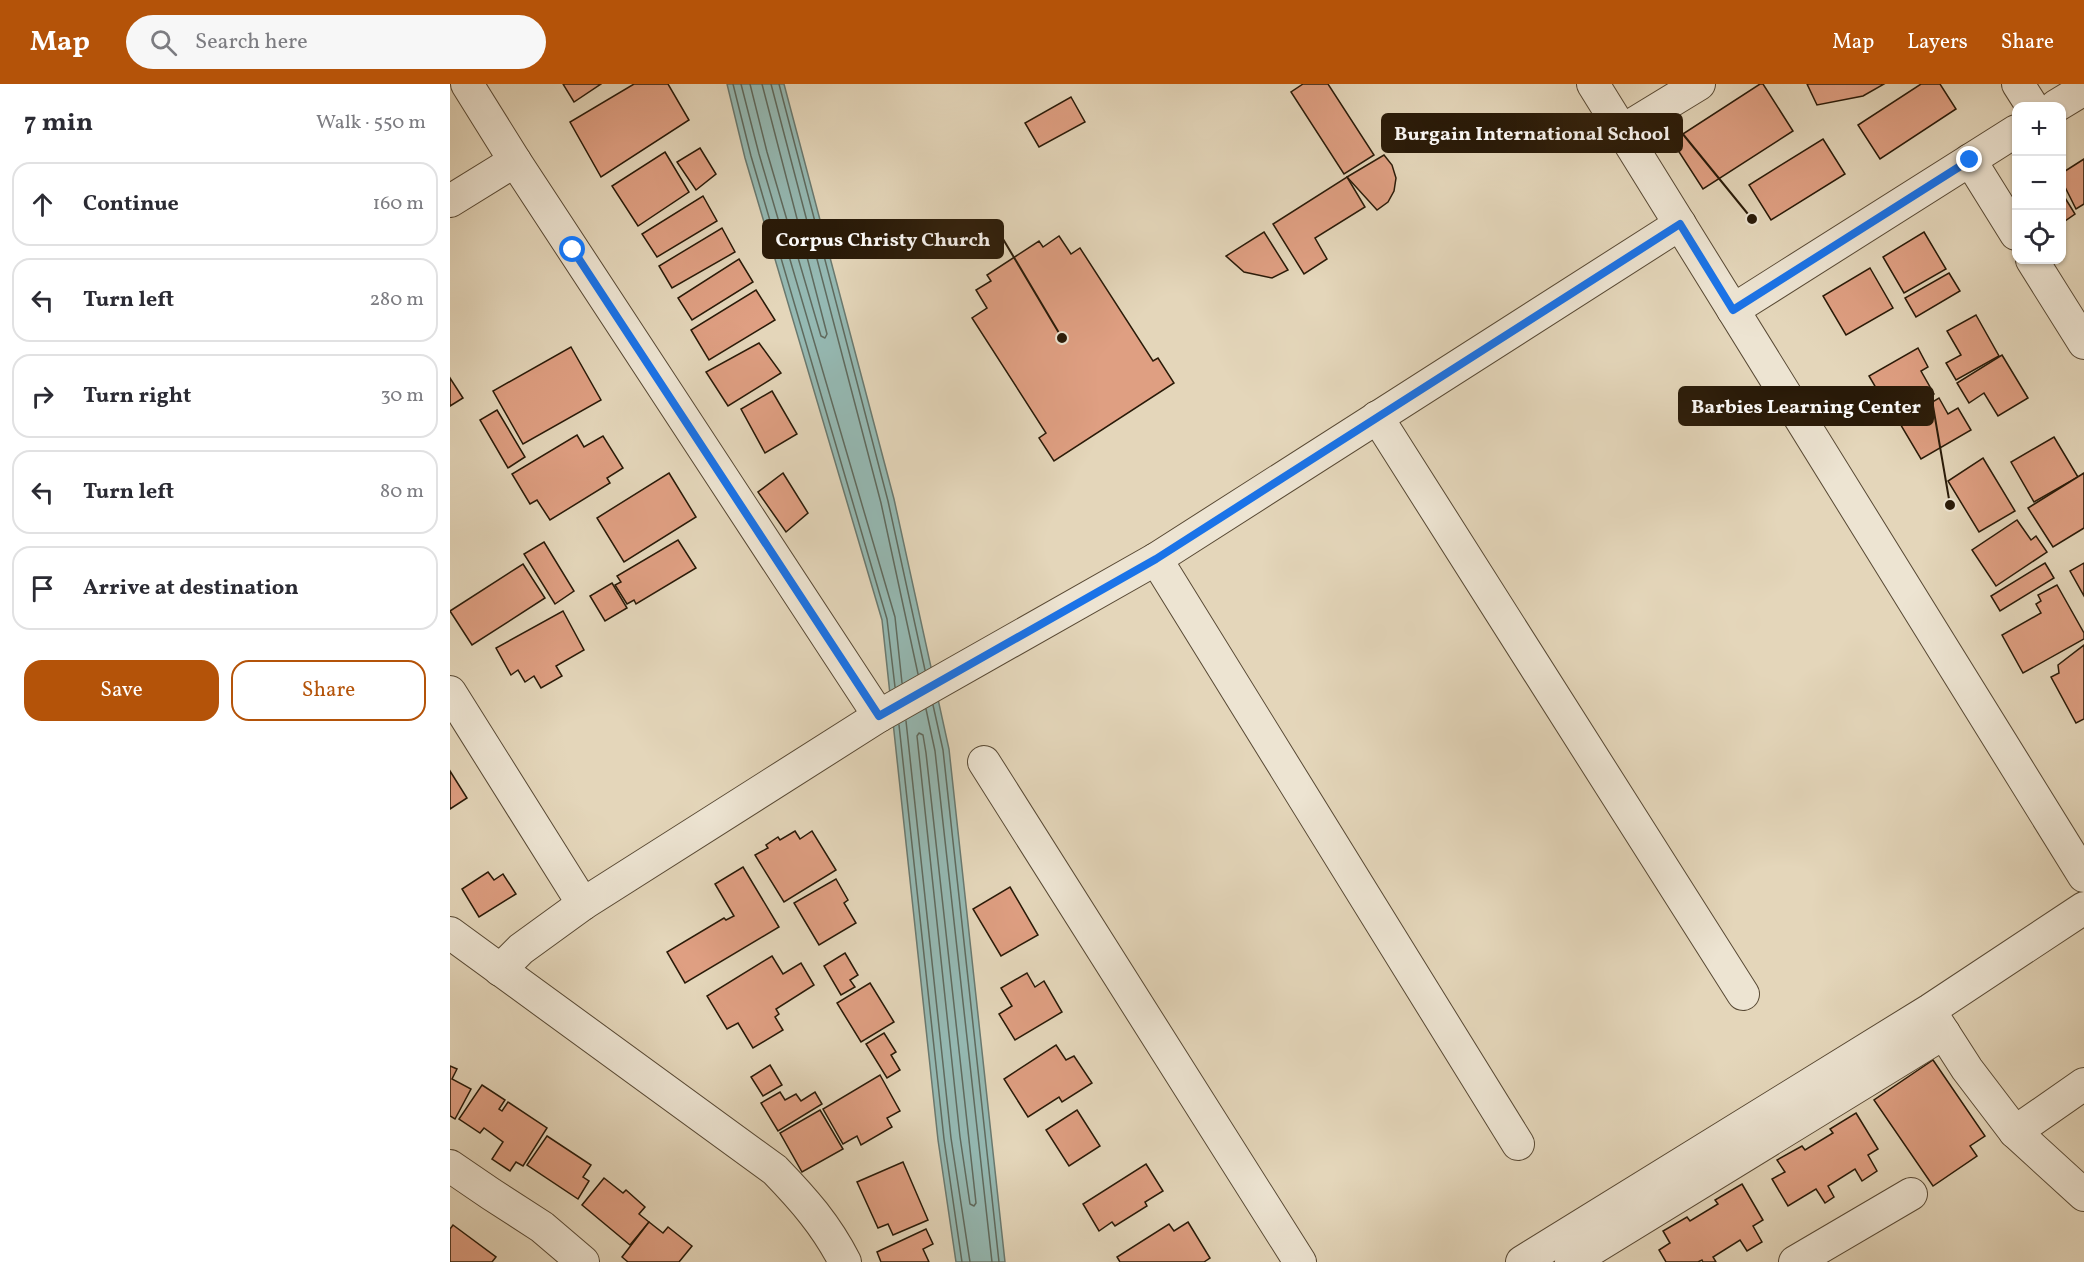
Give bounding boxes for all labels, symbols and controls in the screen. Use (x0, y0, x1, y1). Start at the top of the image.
search box (126, 15, 546, 69)
text: Map (30, 23, 90, 62)
icon: search (147, 26, 180, 59)
text: Search here (195, 27, 308, 58)
text: Map (1832, 28, 1874, 57)
text: Layers (1907, 28, 1968, 57)
text: Share (2001, 28, 2054, 57)
map controls (2012, 102, 2066, 264)
button: + (2012, 102, 2066, 156)
text: 7 min (24, 105, 93, 141)
text: Walk · 550 m (316, 109, 426, 137)
callout: Burgain International School (1382, 114, 1682, 152)
text: Burgain International School (1394, 121, 1670, 149)
route end (1956, 146, 1982, 172)
button: − (2012, 156, 2066, 210)
icon: ahead (26, 188, 59, 221)
text: Continue (83, 189, 179, 220)
text: 160 m (372, 190, 424, 218)
button: locate (2012, 210, 2066, 264)
callout: Corpus Christy Church (763, 220, 1003, 258)
text: Corpus Christy Church (775, 227, 991, 255)
route start (559, 236, 585, 262)
icon: left (26, 284, 59, 317)
text: Turn left (83, 285, 174, 316)
text: 280 m (369, 286, 424, 314)
icon: right (26, 380, 59, 413)
text: Turn right (83, 381, 191, 412)
text: 30 m (380, 382, 424, 410)
callout: Barbies Learning Center (1679, 387, 1933, 425)
text: Barbies Learning Center (1691, 394, 1922, 422)
icon: left (26, 476, 59, 509)
text: Turn left (83, 477, 174, 508)
text: 80 m (380, 478, 424, 506)
icon: arrive (26, 572, 59, 605)
text: Arrive at destination (83, 573, 299, 604)
button: Save (24, 660, 219, 721)
button: Share (231, 660, 426, 721)

